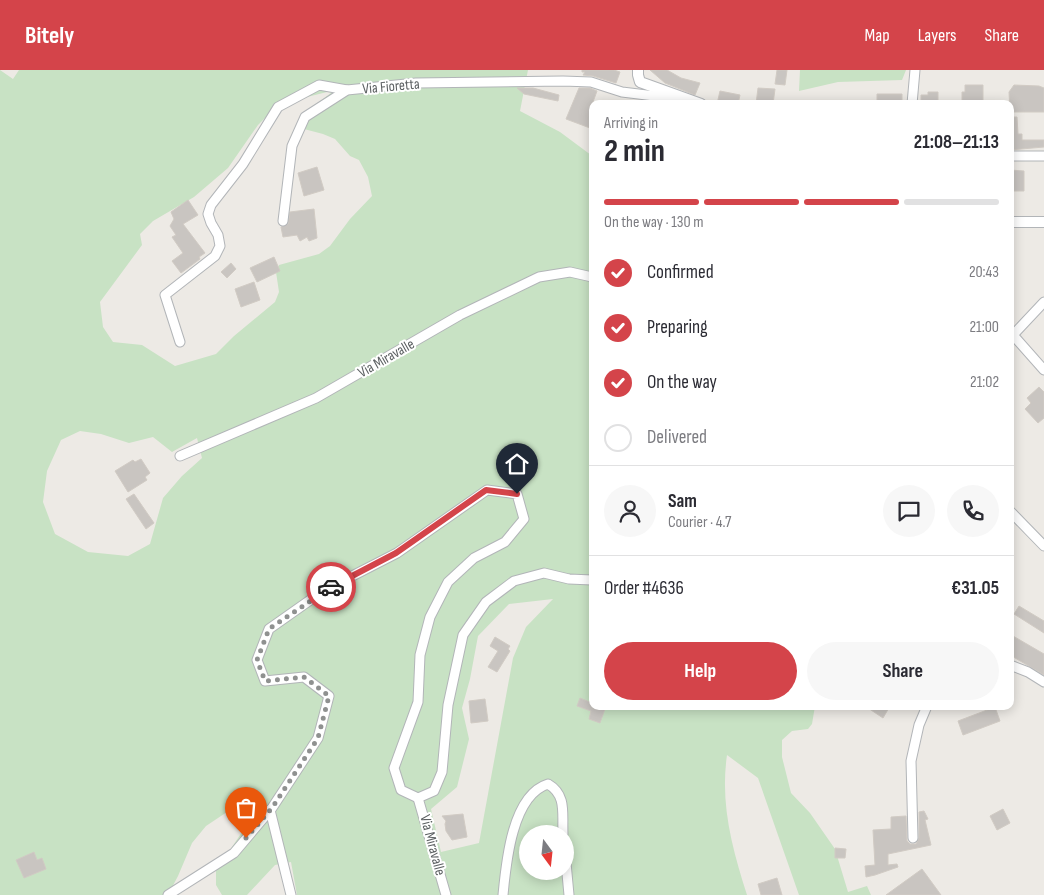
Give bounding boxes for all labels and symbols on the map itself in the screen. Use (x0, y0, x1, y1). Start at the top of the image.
street label: Via Fioretta (362, 75, 421, 98)
street label: Via Miravalle (355, 335, 418, 382)
pin (496, 443, 538, 494)
courier (306, 562, 356, 612)
pin (225, 787, 267, 838)
street label: Via Miravalle (415, 813, 450, 878)
north arrow (519, 825, 574, 880)

